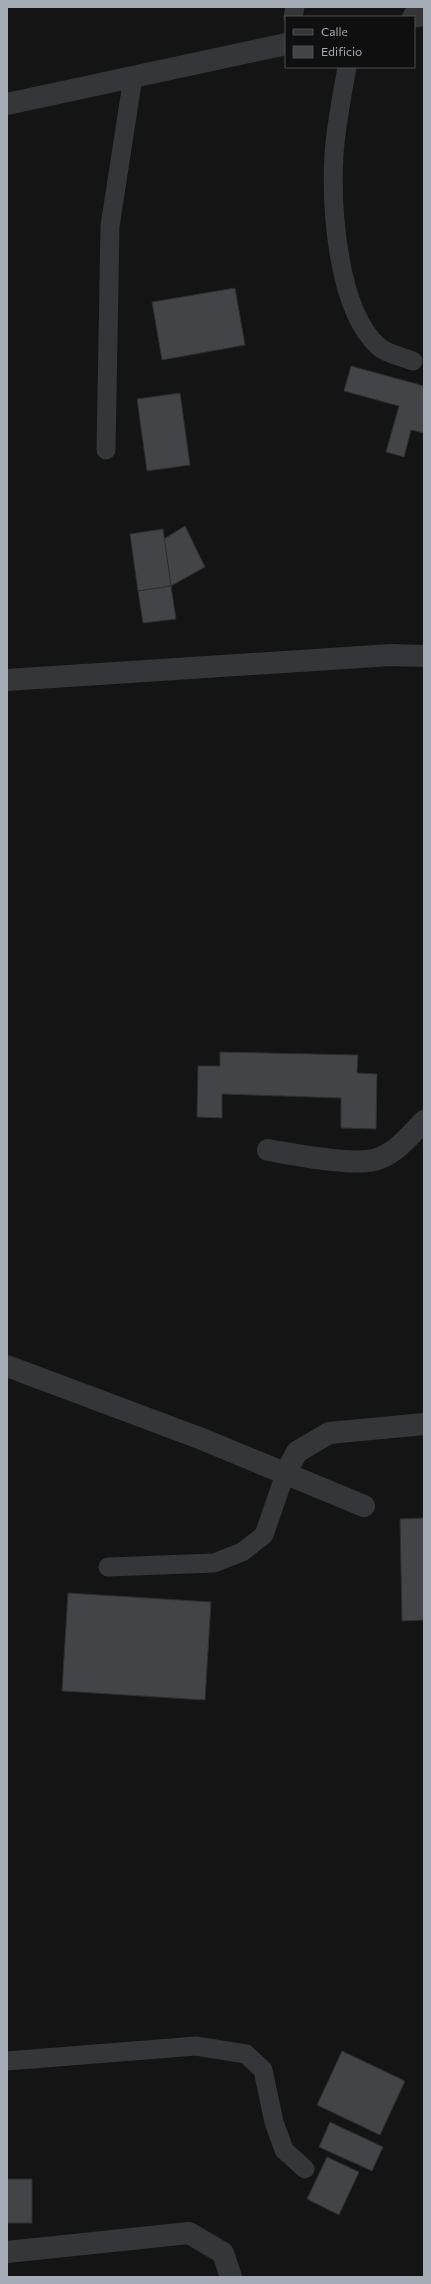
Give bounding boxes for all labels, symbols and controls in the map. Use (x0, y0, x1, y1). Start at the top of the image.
legend (285, 16, 415, 68)
text: Calle (321, 24, 348, 38)
text: Edificio (321, 44, 362, 58)

